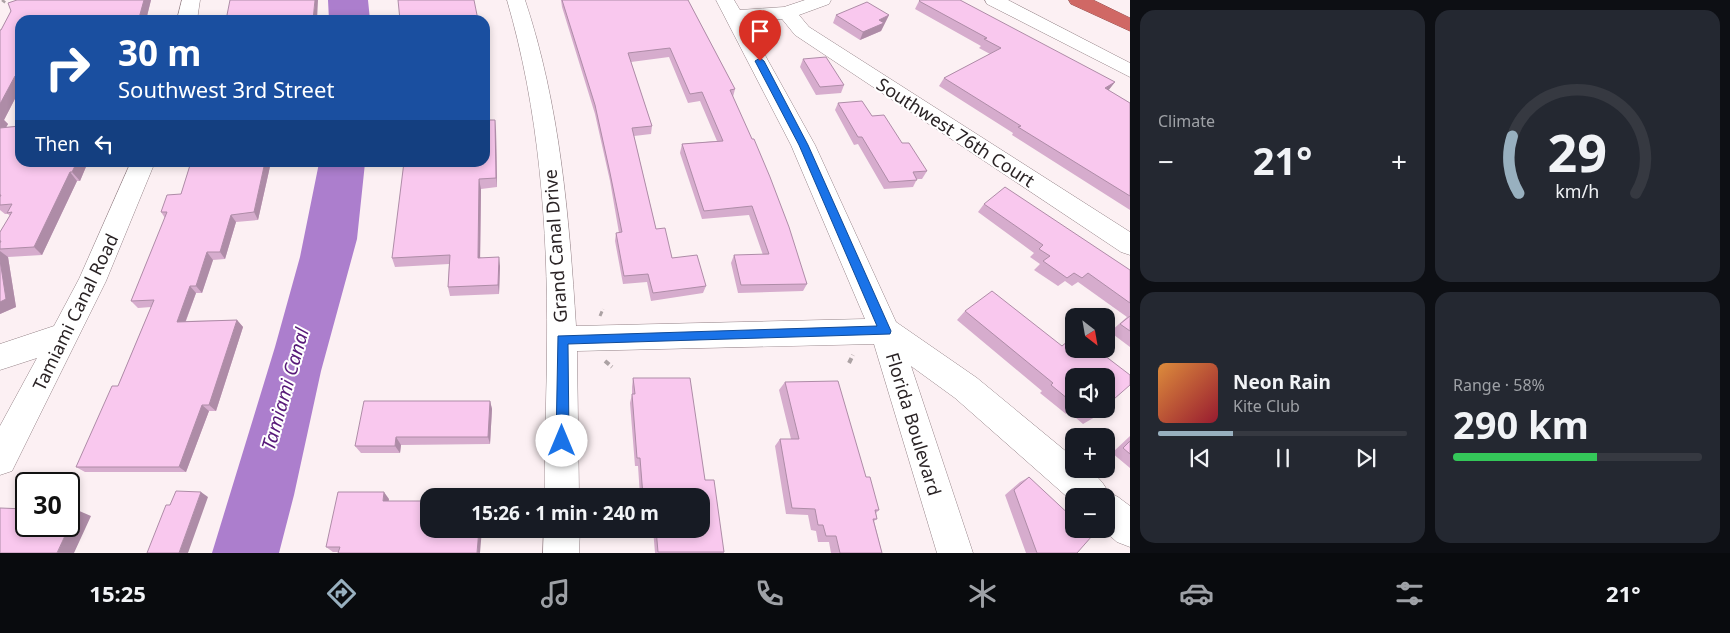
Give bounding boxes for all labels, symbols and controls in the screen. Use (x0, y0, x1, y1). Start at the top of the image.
pin (739, 10, 781, 61)
icon: arrive (746, 17, 774, 45)
text: 30 m (118, 29, 201, 76)
icon: right (35, 35, 100, 100)
street label: Southwest 76th Court (872, 72, 1040, 192)
text: Southwest 3rd Street (118, 74, 334, 104)
text: Climate (1158, 110, 1215, 132)
text: 29 (1548, 116, 1607, 187)
icon: left (90, 130, 118, 158)
text: Then (35, 131, 80, 157)
text: 21° (1253, 134, 1312, 186)
text: − (1158, 142, 1174, 180)
text: + (1391, 142, 1407, 180)
street label: Grand Canal Drive (538, 169, 572, 323)
text: km/h (1556, 179, 1599, 203)
street label: Tamiami Canal Road (27, 230, 123, 394)
north arrow (1065, 308, 1115, 358)
map controls (1065, 308, 1115, 538)
water label: Tamiami Canal (255, 324, 315, 453)
street label: Florida Boulevard (881, 350, 947, 498)
button: sound (1065, 368, 1115, 418)
text: Neon Rain (1233, 369, 1331, 395)
text: Range · 58% (1453, 374, 1545, 396)
text: Kite Club (1233, 395, 1300, 417)
text: 290 km (1453, 398, 1589, 450)
position arrow (535, 414, 587, 466)
button: + (1065, 428, 1115, 478)
icon: previous (1186, 444, 1214, 472)
icon: pause (1269, 444, 1297, 472)
icon: next (1352, 444, 1380, 472)
speed limit sign: 30 (15, 472, 80, 537)
button: − (1065, 488, 1115, 538)
text: 15:26 · 1 min · 240 m (471, 500, 659, 526)
icon: directions (324, 576, 359, 611)
icon: music (538, 576, 573, 611)
icon: phone (752, 576, 787, 611)
icon: climate (965, 576, 1000, 611)
icon: car (1179, 576, 1214, 611)
icon: filters (1392, 576, 1427, 611)
text: 15:25 (89, 578, 146, 608)
text: 21° (1606, 578, 1641, 608)

